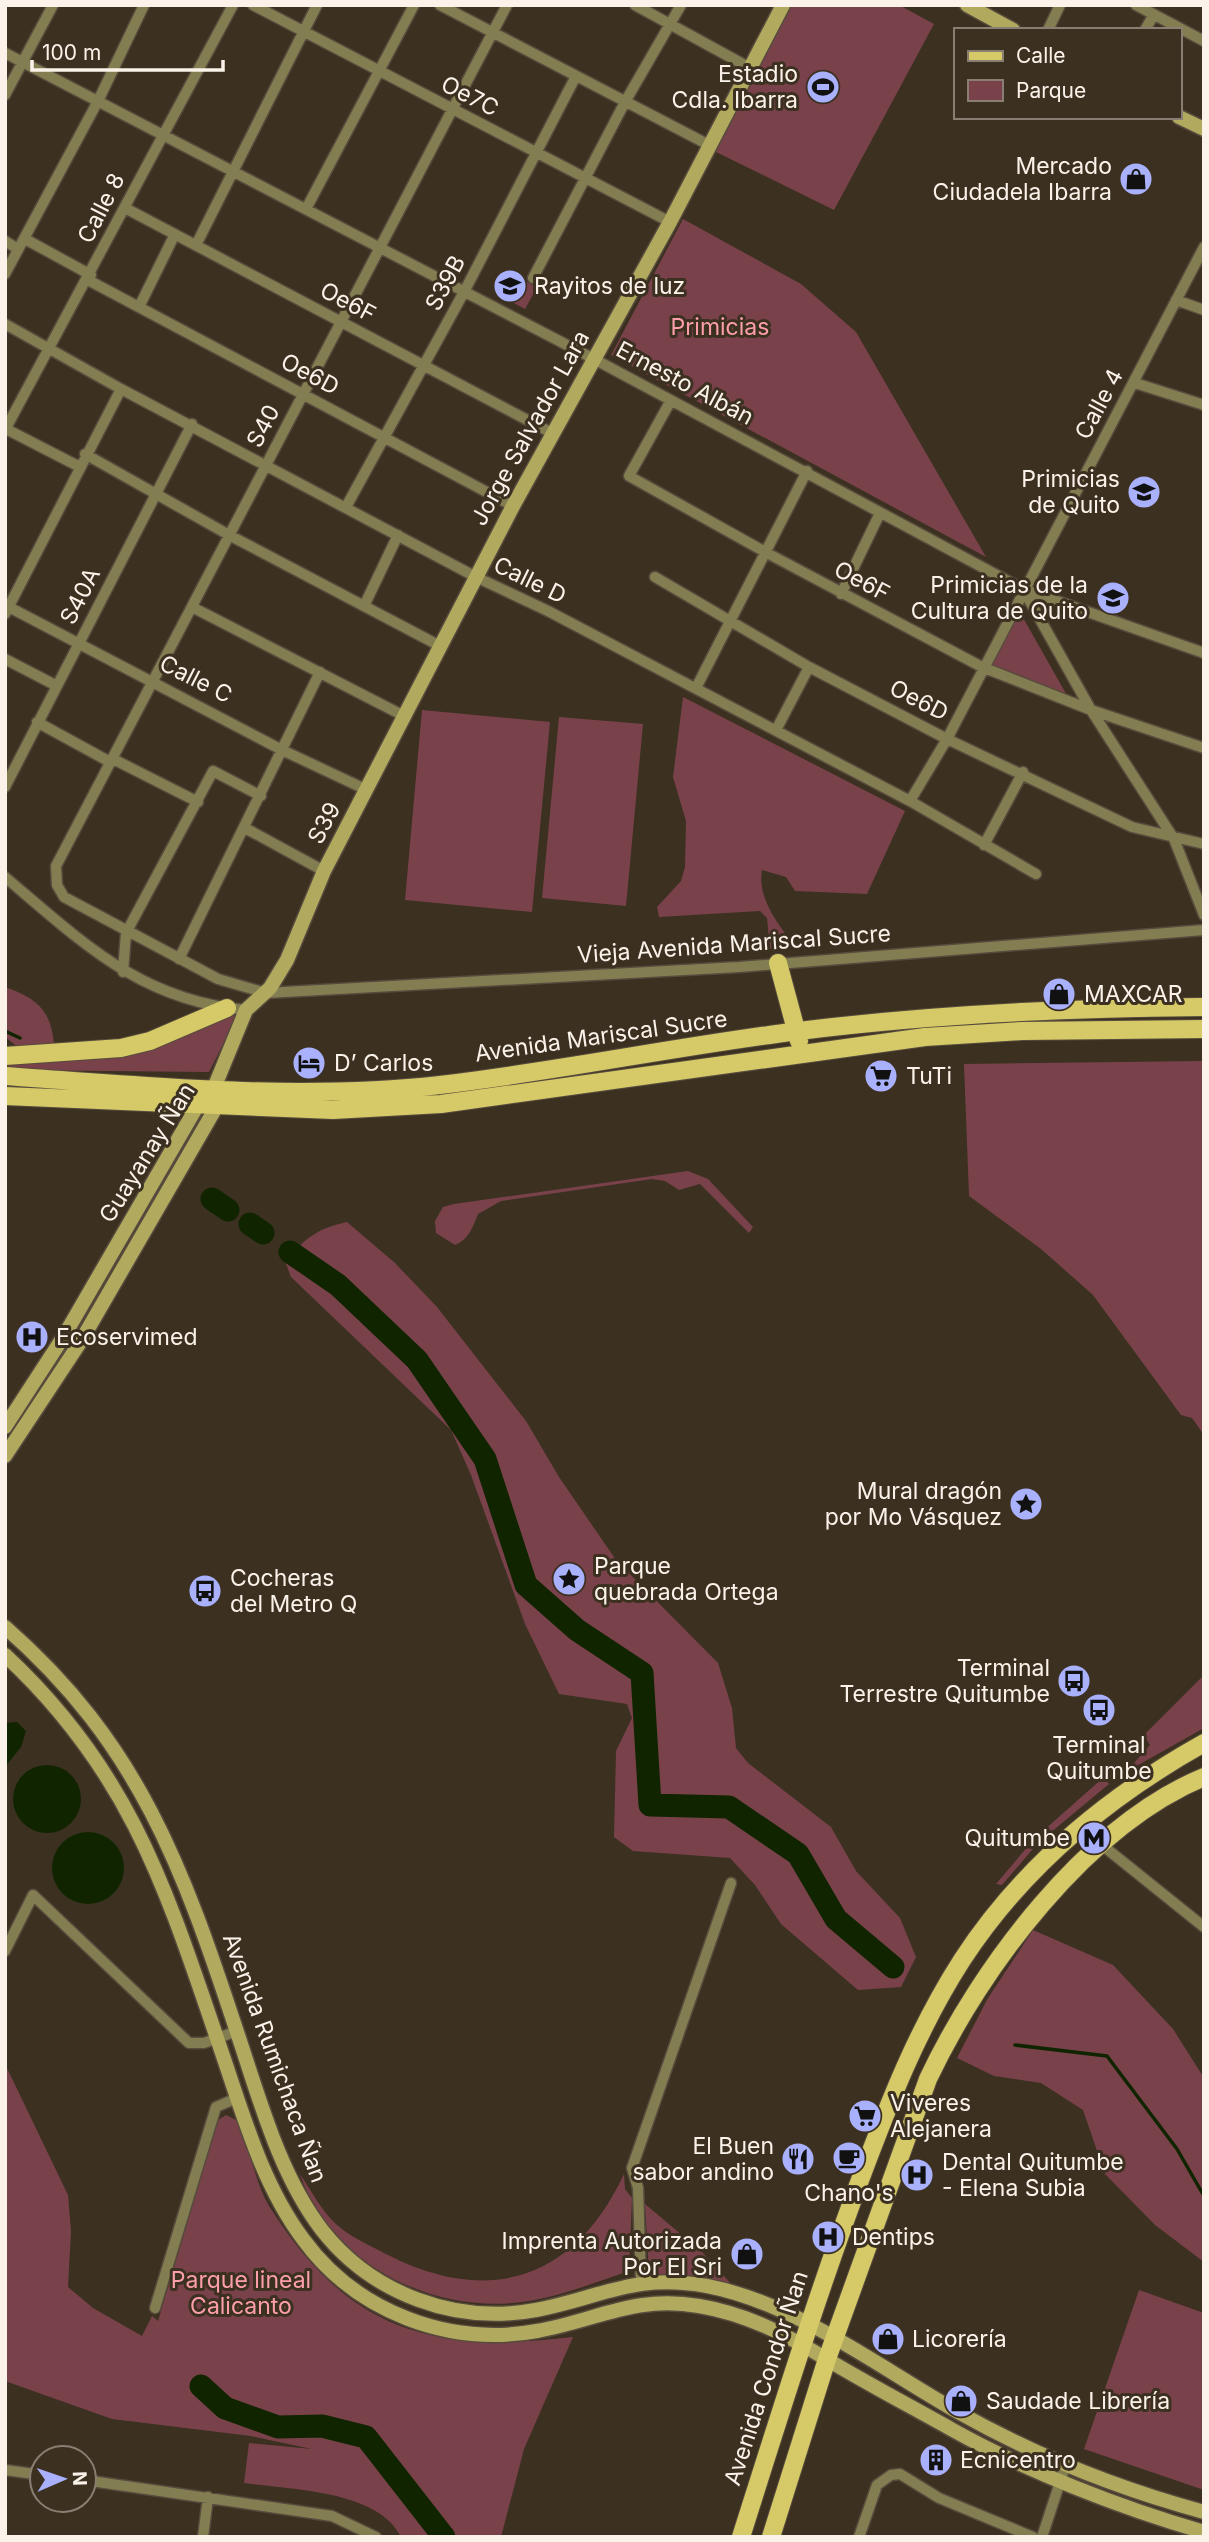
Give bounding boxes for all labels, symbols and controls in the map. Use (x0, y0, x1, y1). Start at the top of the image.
scale bar (32, 28, 222, 72)
legend (954, 28, 1181, 119)
text: 100 m (42, 40, 101, 65)
text: Calle (1016, 43, 1066, 68)
place label: Estadio Cdla. Ibarra (672, 60, 798, 114)
sports icon: Estadio Cdla. Ibarra (804, 68, 842, 106)
street label: Oe7C (437, 70, 503, 122)
text: Parque (1016, 78, 1086, 103)
place label: Mercado Ciudadela Ibarra (933, 152, 1112, 206)
shop icon: Mercado Ciudadela Ibarra (1117, 160, 1155, 198)
street label: Calle 8 (72, 168, 130, 248)
street label: S39B (419, 251, 471, 315)
school or university icon: Rayitos de luz (491, 267, 529, 305)
place label: Rayitos de luz (534, 272, 685, 300)
street label: Oe6F (315, 276, 381, 328)
park label: Primicias (671, 313, 769, 341)
street label: Jorge Salvador Lara (465, 326, 595, 530)
street label: Ernesto Albán (611, 335, 759, 431)
street label: Oe6D (276, 347, 344, 401)
street label: Calle 4 (1069, 364, 1129, 444)
street label: S40 (240, 400, 286, 452)
place label: Primicias de Quito (1021, 465, 1120, 519)
school or university icon: Primicias de Quito (1125, 473, 1163, 511)
street label: Calle D (489, 550, 571, 610)
street label: Oe6F (829, 555, 895, 607)
street label: S40A (54, 563, 106, 629)
place label: Primicias de la Cultura de Quito (911, 571, 1088, 625)
school or university icon: Primicias de la Cultura de Quito (1094, 579, 1132, 617)
street label: Calle C (155, 649, 237, 709)
street label: Oe6D (885, 673, 953, 727)
street label: S39 (301, 797, 347, 849)
street label: Vieja Avenida Mariscal Sucre (576, 919, 892, 969)
shop icon: MAXCAR (1040, 975, 1078, 1013)
place label: MAXCAR (1084, 980, 1183, 1008)
street label: Avenida Mariscal Sucre (473, 1004, 729, 1068)
hotel icon: D’ Carlos (290, 1044, 328, 1082)
place label: D’ Carlos (334, 1049, 433, 1077)
supermarket icon: TuTi (862, 1057, 900, 1095)
place label: TuTi (906, 1062, 952, 1090)
street label: Guayanay Ñan (93, 1078, 201, 1228)
hospital icon: Ecoservimed (13, 1318, 51, 1356)
place label: Ecoservimed (56, 1323, 197, 1351)
place label: Mural dragón por Mo Vásquez (825, 1477, 1002, 1531)
place icon: Mural dragón por Mo Vásquez (1007, 1485, 1045, 1523)
place label: Parque quebrada Ortega (594, 1552, 779, 1606)
place icon: Parque quebrada Ortega (550, 1560, 588, 1598)
place label: Cocheras del Metro Q (230, 1564, 357, 1618)
bus stop icon: Cocheras del Metro Q (186, 1572, 224, 1610)
place label: Terminal Terrestre Quitumbe (839, 1654, 1050, 1708)
bus stop icon: Terminal Terrestre Quitumbe (1055, 1662, 1093, 1700)
bus stop icon: Terminal Quitumbe (1080, 1691, 1118, 1729)
place label: Terminal Quitumbe (1046, 1731, 1152, 1785)
metro station icon: Quitumbe (1075, 1819, 1113, 1857)
place label: Quitumbe (964, 1824, 1070, 1852)
street label: Avenida Rumichaca Ñan (217, 1930, 333, 2186)
place label: Viveres Alejanera (890, 2089, 992, 2143)
supermarket icon: Viveres Alejanera (846, 2097, 884, 2135)
place label: El Buen sabor andino (632, 2132, 774, 2186)
cafe icon: Chano's (830, 2139, 868, 2177)
restaurant icon: El Buen sabor andino (779, 2140, 817, 2178)
place label: Dental Quitumbe - Elena Subia (942, 2148, 1124, 2202)
hospital icon: Dental Quitumbe - Elena Subia (898, 2156, 936, 2194)
place label: Chano's (804, 2179, 894, 2207)
hospital icon: Dentips (809, 2218, 847, 2256)
place label: Dentips (852, 2223, 935, 2251)
place label: Imprenta Autorizada Por El Sri (502, 2227, 722, 2281)
shop icon: Imprenta Autorizada Por El Sri (728, 2235, 766, 2273)
park label: Parque lineal Calicanto (171, 2266, 311, 2320)
street label: Avenida Condor Ñan (718, 2267, 814, 2489)
shop icon: Licorería (869, 2320, 907, 2358)
place label: Licorería (912, 2325, 1007, 2353)
shop icon: Saudade Librería (942, 2382, 980, 2420)
place label: Saudade Librería (986, 2387, 1170, 2415)
building icon: Ecnicentro (917, 2441, 955, 2479)
north arrow (28, 2444, 98, 2514)
place label: Ecnicentro (960, 2446, 1076, 2474)
text: N (68, 2471, 91, 2486)

